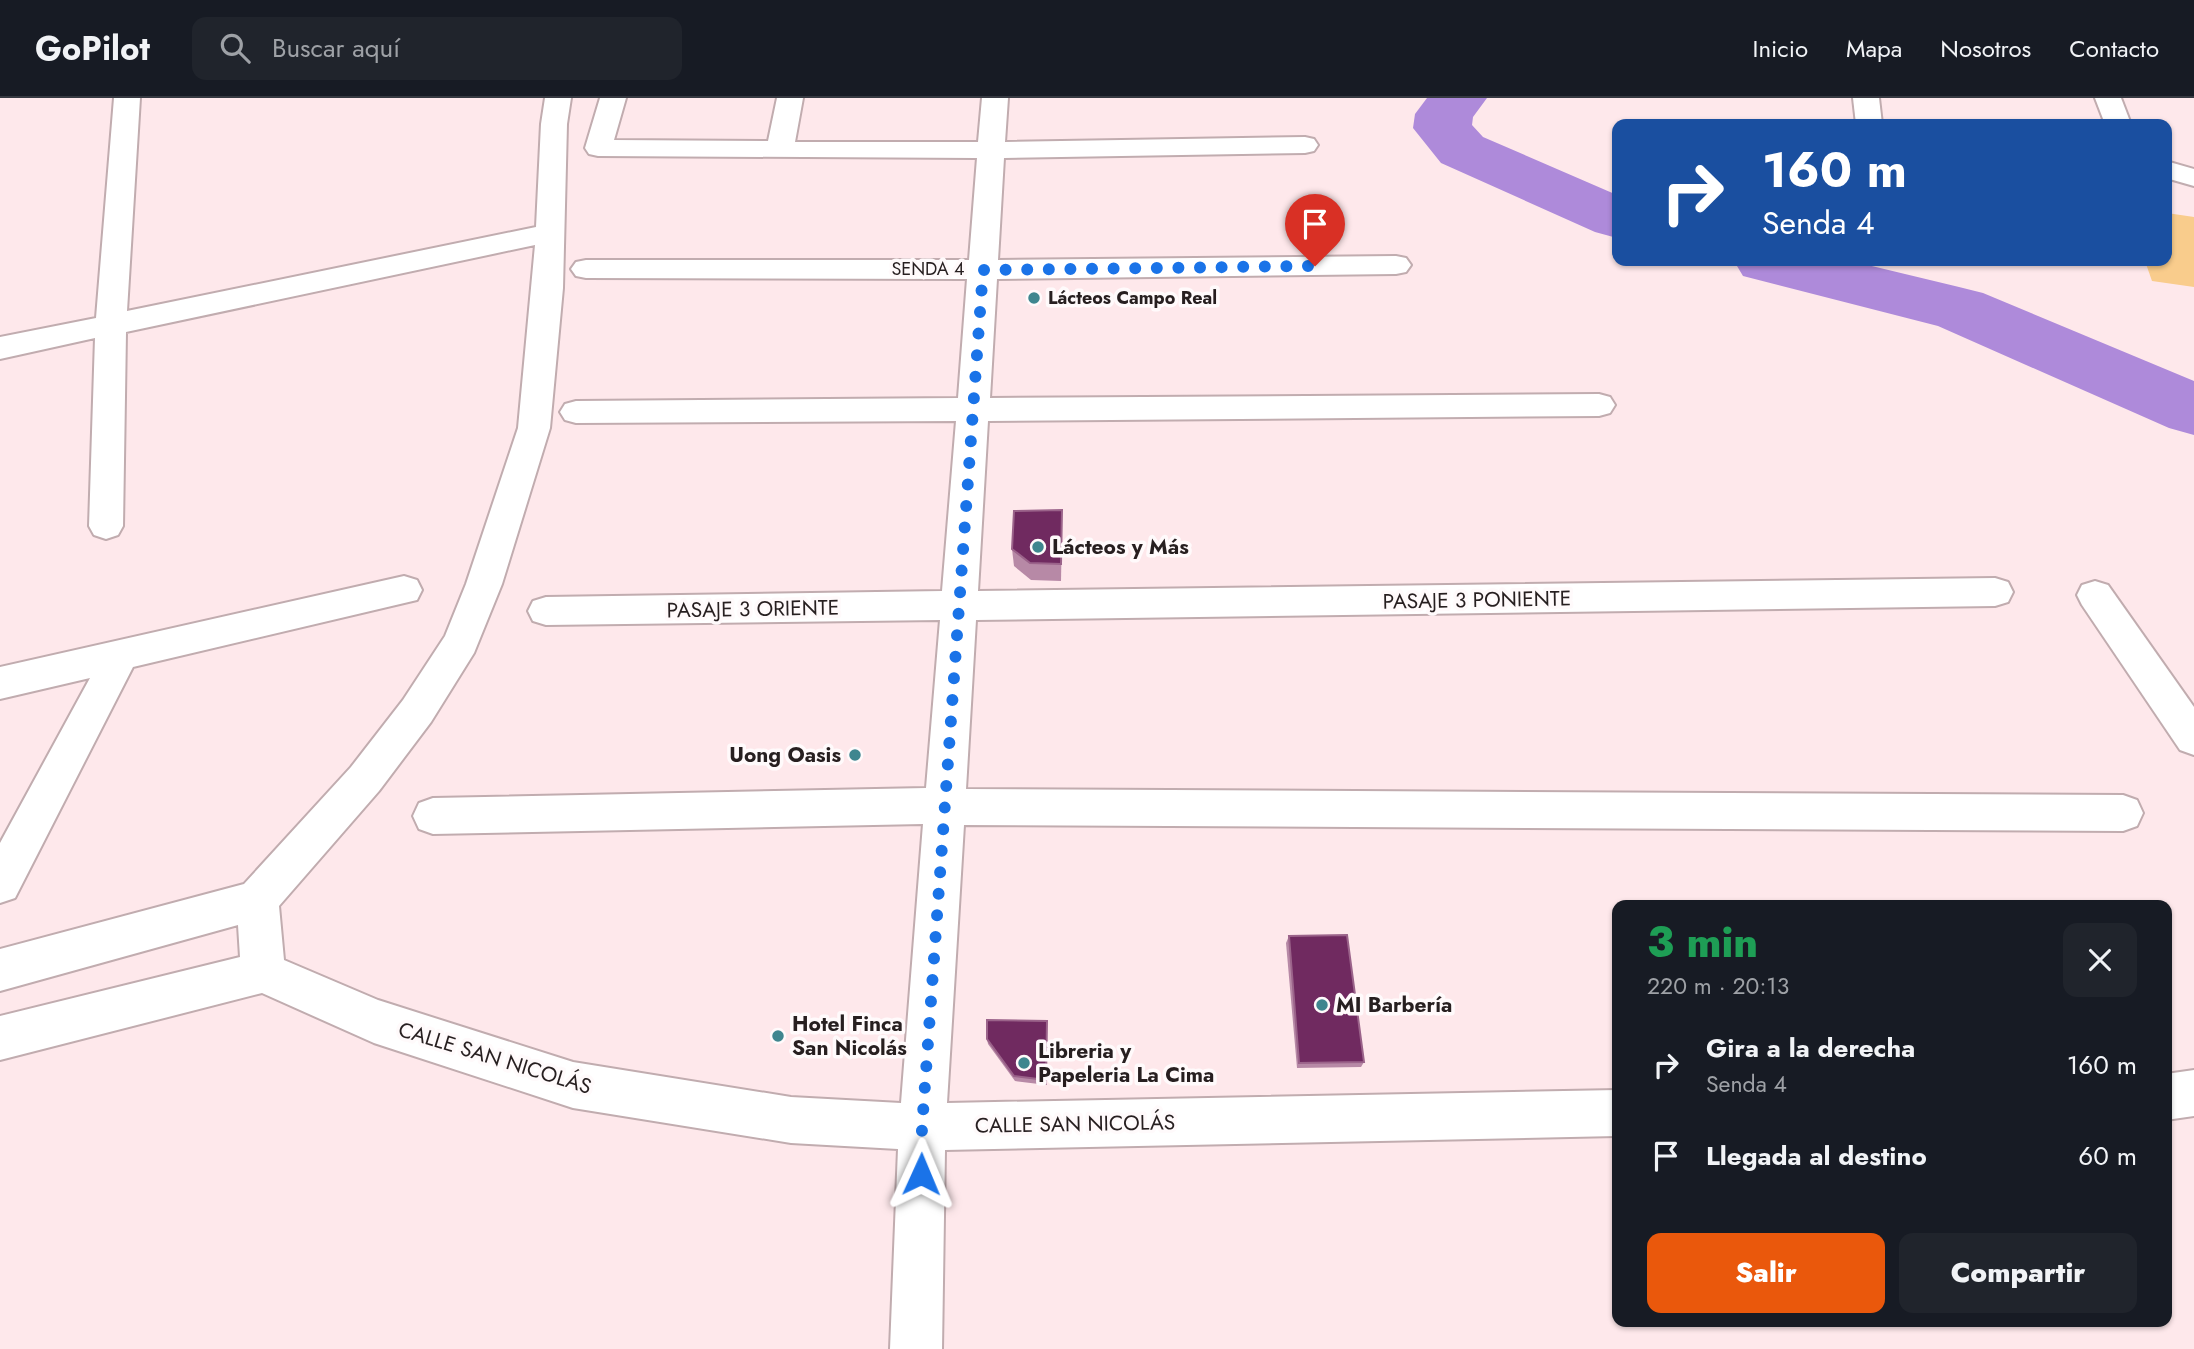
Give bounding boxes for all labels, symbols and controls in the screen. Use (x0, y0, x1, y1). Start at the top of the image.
search box (192, 17, 682, 80)
text: GoPilot (35, 25, 150, 72)
icon: search (216, 29, 254, 67)
text: Buscar aquí (272, 29, 400, 67)
text: Inicio (1753, 31, 1808, 66)
text: Mapa (1846, 31, 1902, 66)
text: Nosotros (1940, 31, 2031, 66)
text: Contacto (2069, 31, 2159, 66)
text: 160 m (1762, 135, 1907, 205)
icon: right (1647, 147, 1738, 238)
pin (1285, 194, 1345, 266)
text: Senda 4 (1762, 200, 1875, 246)
icon: arrive (1296, 205, 1334, 243)
street label: SENDA 4 (891, 256, 965, 282)
place label: Lácteos Campo Real (1048, 285, 1217, 311)
marker: Lácteos Campo Real (1026, 290, 1042, 306)
place label: Lácteos y Más (1052, 532, 1189, 562)
marker: Lácteos y Más (1030, 539, 1046, 555)
street label: PASAJE 3 PONIENTE (1382, 583, 1572, 617)
street label: PASAJE 3 ORIENTE (666, 592, 840, 626)
place label: Uong Oasis (729, 740, 841, 770)
marker: Uong Oasis (847, 747, 863, 763)
text: 3 min (1647, 912, 1758, 973)
button: close (2063, 923, 2137, 997)
text: 220 m · 20:13 (1647, 969, 1789, 1003)
place label: MI Barbería (1336, 990, 1452, 1020)
marker: MI Barbería (1314, 997, 1330, 1013)
place label: Hotel Finca San Nicolás (792, 1009, 907, 1063)
street label: CALLE SAN NICOLÁS (395, 1014, 595, 1102)
marker: Hotel Finca San Nicolás (770, 1028, 786, 1044)
text: Gira a la derecha (1706, 1029, 1915, 1067)
place label: Libreria y Papeleria La Cima (1038, 1036, 1214, 1090)
icon: right (1647, 1046, 1685, 1084)
text: 160 m (2067, 1046, 2137, 1084)
marker: Libreria y Papeleria La Cima (1016, 1055, 1032, 1071)
text: Senda 4 (1706, 1067, 1787, 1101)
street label: CALLE SAN NICOLÁS (975, 1107, 1175, 1141)
position arrow (884, 1137, 958, 1211)
icon: arrive (1647, 1137, 1685, 1175)
text: Llegada al destino (1706, 1137, 1927, 1175)
text: 60 m (2078, 1137, 2137, 1175)
button: Salir (1647, 1233, 1885, 1313)
button: Compartir (1899, 1233, 2137, 1313)

